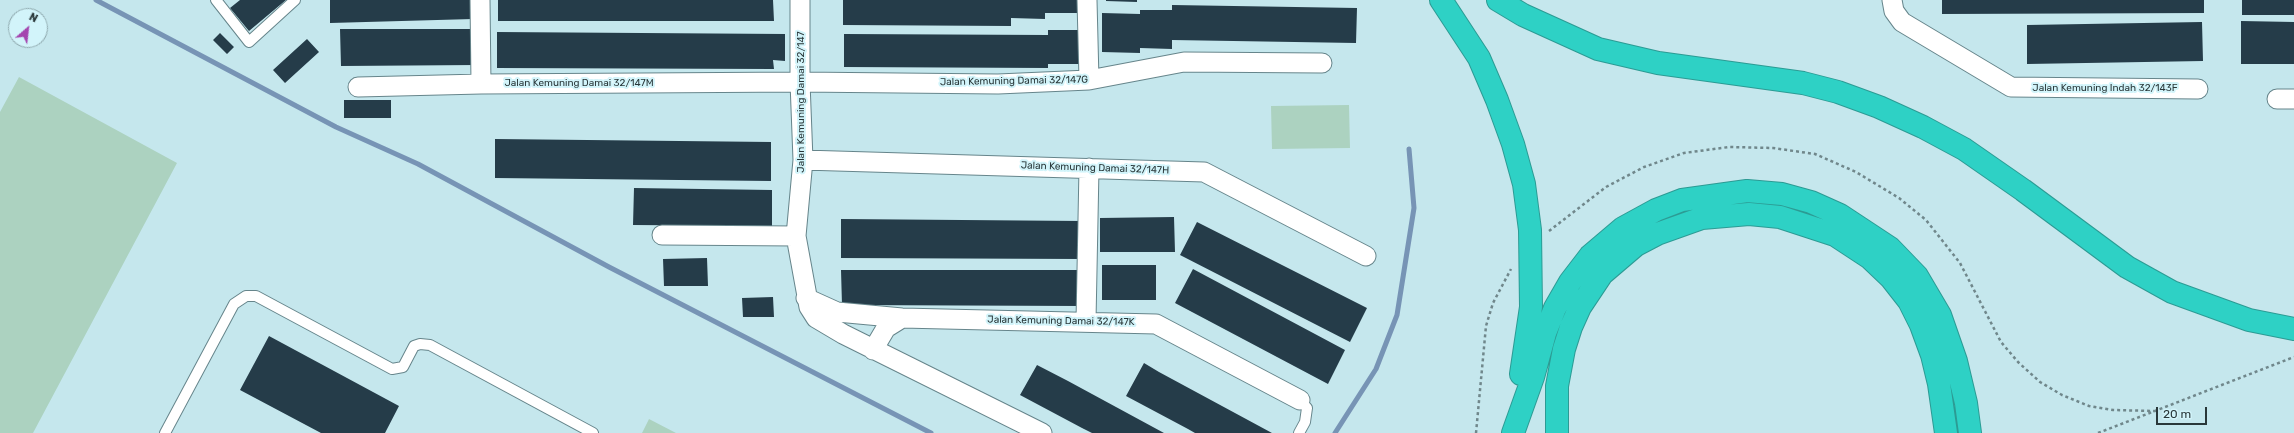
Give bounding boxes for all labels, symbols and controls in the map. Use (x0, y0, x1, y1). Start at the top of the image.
north arrow (8, 8, 48, 48)
text: N (27, 10, 40, 25)
street label: Jalan Kemuning Damai 32/147 (795, 31, 807, 173)
street label: Jalan Kemuning Damai 32/147G (940, 74, 1088, 88)
street label: Jalan Kemuning Damai 32/147M (504, 77, 654, 89)
street label: Jalan Kemuning Indah 32/143F (2032, 82, 2178, 94)
street label: Jalan Kemuning Damai 32/147H (1021, 159, 1169, 177)
street label: Jalan Kemuning Damai 32/147K (987, 314, 1135, 328)
scale bar (2158, 399, 2209, 425)
text: 20 m (2163, 407, 2191, 421)

